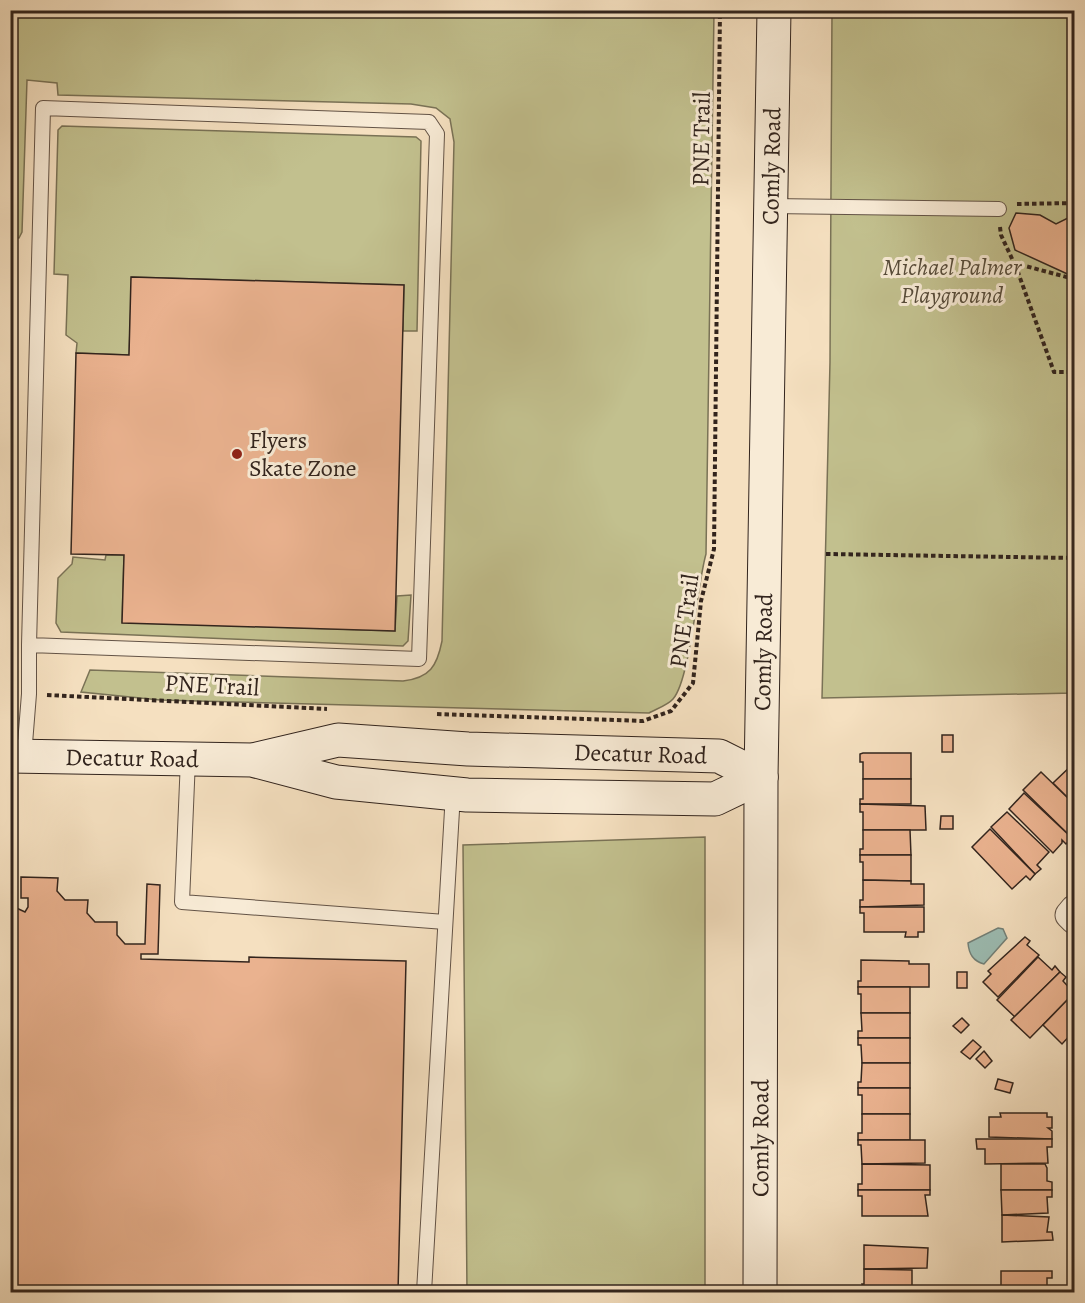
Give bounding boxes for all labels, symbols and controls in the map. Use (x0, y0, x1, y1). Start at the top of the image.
street label: PNE Trail (684, 91, 718, 187)
street label: Comly Road (754, 107, 788, 225)
park label: Michael Palmer Playground (883, 251, 1022, 311)
place label: Flyers Skate Zone (249, 424, 357, 484)
marker: Flyers Skate Zone (230, 447, 244, 461)
street label: PNE Trail (662, 572, 706, 670)
street label: Comly Road (746, 593, 780, 711)
street label: PNE Trail (164, 667, 260, 703)
street label: Decatur Road (573, 736, 708, 772)
street label: Decatur Road (65, 741, 199, 775)
street label: Comly Road (744, 1079, 776, 1197)

